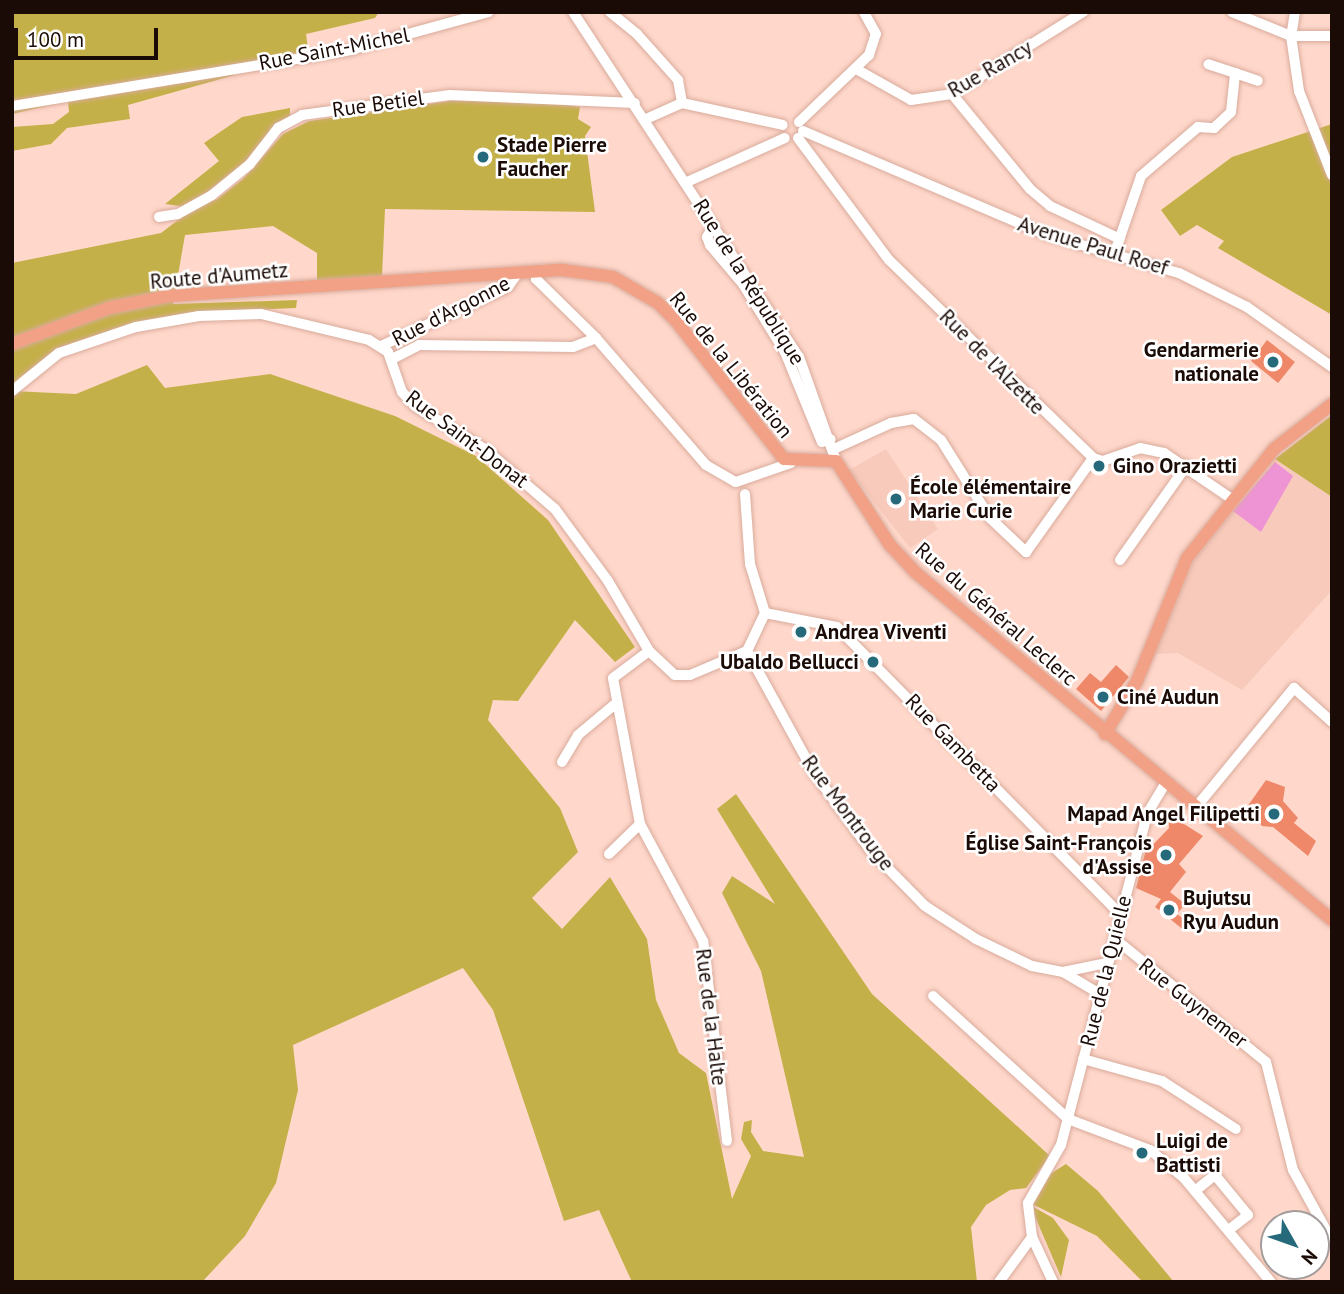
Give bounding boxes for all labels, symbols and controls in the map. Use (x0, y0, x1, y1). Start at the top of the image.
scale bar (18, 14, 161, 58)
street label: Rue Saint-Michel (257, 22, 411, 76)
text: 100 m (27, 26, 84, 53)
street label: Rue Rancy (943, 35, 1037, 103)
street label: Rue Betiel (331, 85, 425, 123)
place label: Stade Pierre Faucher (497, 132, 607, 182)
marker: Stade Pierre Faucher (475, 149, 491, 165)
street label: Rue de la République (688, 194, 810, 370)
street label: Avenue Paul Roef (1015, 211, 1171, 281)
street label: Route d'Aumetz (149, 257, 289, 295)
street label: Rue d'Argonne (388, 271, 514, 351)
street label: Rue de la Libération (664, 287, 798, 443)
street label: Rue de l'Alzette (934, 304, 1050, 420)
place label: Gendarmerie nationale (1144, 337, 1259, 387)
marker: Gendarmerie nationale (1265, 354, 1281, 370)
street label: Rue Saint-Donat (401, 385, 533, 493)
place label: Gino Orazietti (1113, 453, 1237, 479)
marker: Gino Orazietti (1091, 458, 1107, 474)
place label: École élémentaire Marie Curie (910, 474, 1071, 524)
marker: École élémentaire Marie Curie (888, 491, 904, 507)
street label: Rue du Général Leclerc (910, 537, 1082, 691)
place label: Andrea Viventi (815, 619, 947, 645)
marker: Andrea Viventi (793, 624, 809, 640)
place label: Ubaldo Bellucci (720, 649, 859, 675)
marker: Ubaldo Bellucci (865, 654, 881, 670)
place label: Ciné Audun (1117, 684, 1220, 710)
street label: Rue Gambetta (900, 689, 1006, 797)
marker: Ciné Audun (1095, 689, 1111, 705)
street label: Rue Montrouge (796, 750, 900, 876)
place label: Mapad Angel Filipetti (1067, 801, 1260, 827)
marker: Mapad Angel Filipetti (1266, 806, 1282, 822)
place label: Église Saint-François d'Assise (965, 830, 1152, 880)
marker: Église Saint-François d'Assise (1158, 847, 1174, 863)
place label: Bujutsu Ryu Audun (1183, 885, 1280, 935)
street label: Rue de la Quielle (1075, 893, 1137, 1049)
marker: Bujutsu Ryu Audun (1161, 902, 1177, 918)
street label: Rue de la Halte (690, 947, 732, 1087)
street label: Rue Guynemer (1134, 953, 1252, 1053)
place label: Luigi de Battisti (1156, 1128, 1228, 1178)
marker: Luigi de Battisti (1134, 1145, 1150, 1161)
north arrow (1260, 1210, 1330, 1280)
text: N (1296, 1245, 1323, 1270)

